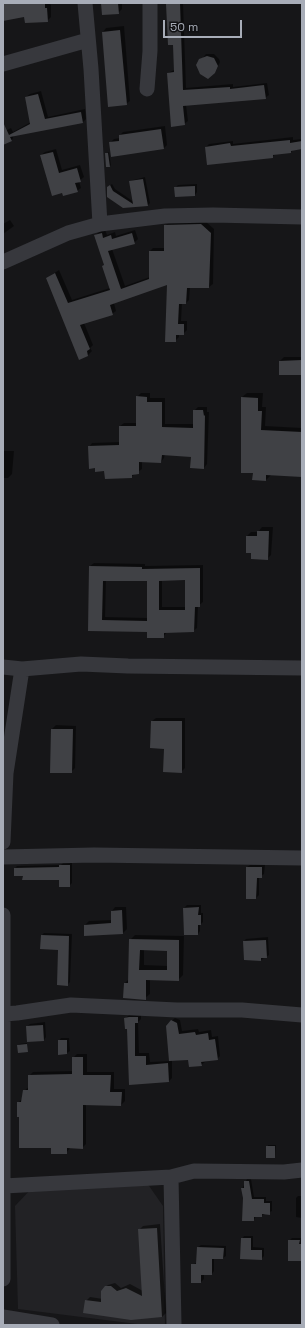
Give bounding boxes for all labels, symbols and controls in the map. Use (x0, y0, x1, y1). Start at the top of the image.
scale bar (165, 12, 244, 38)
text: 50 m (170, 19, 198, 35)

